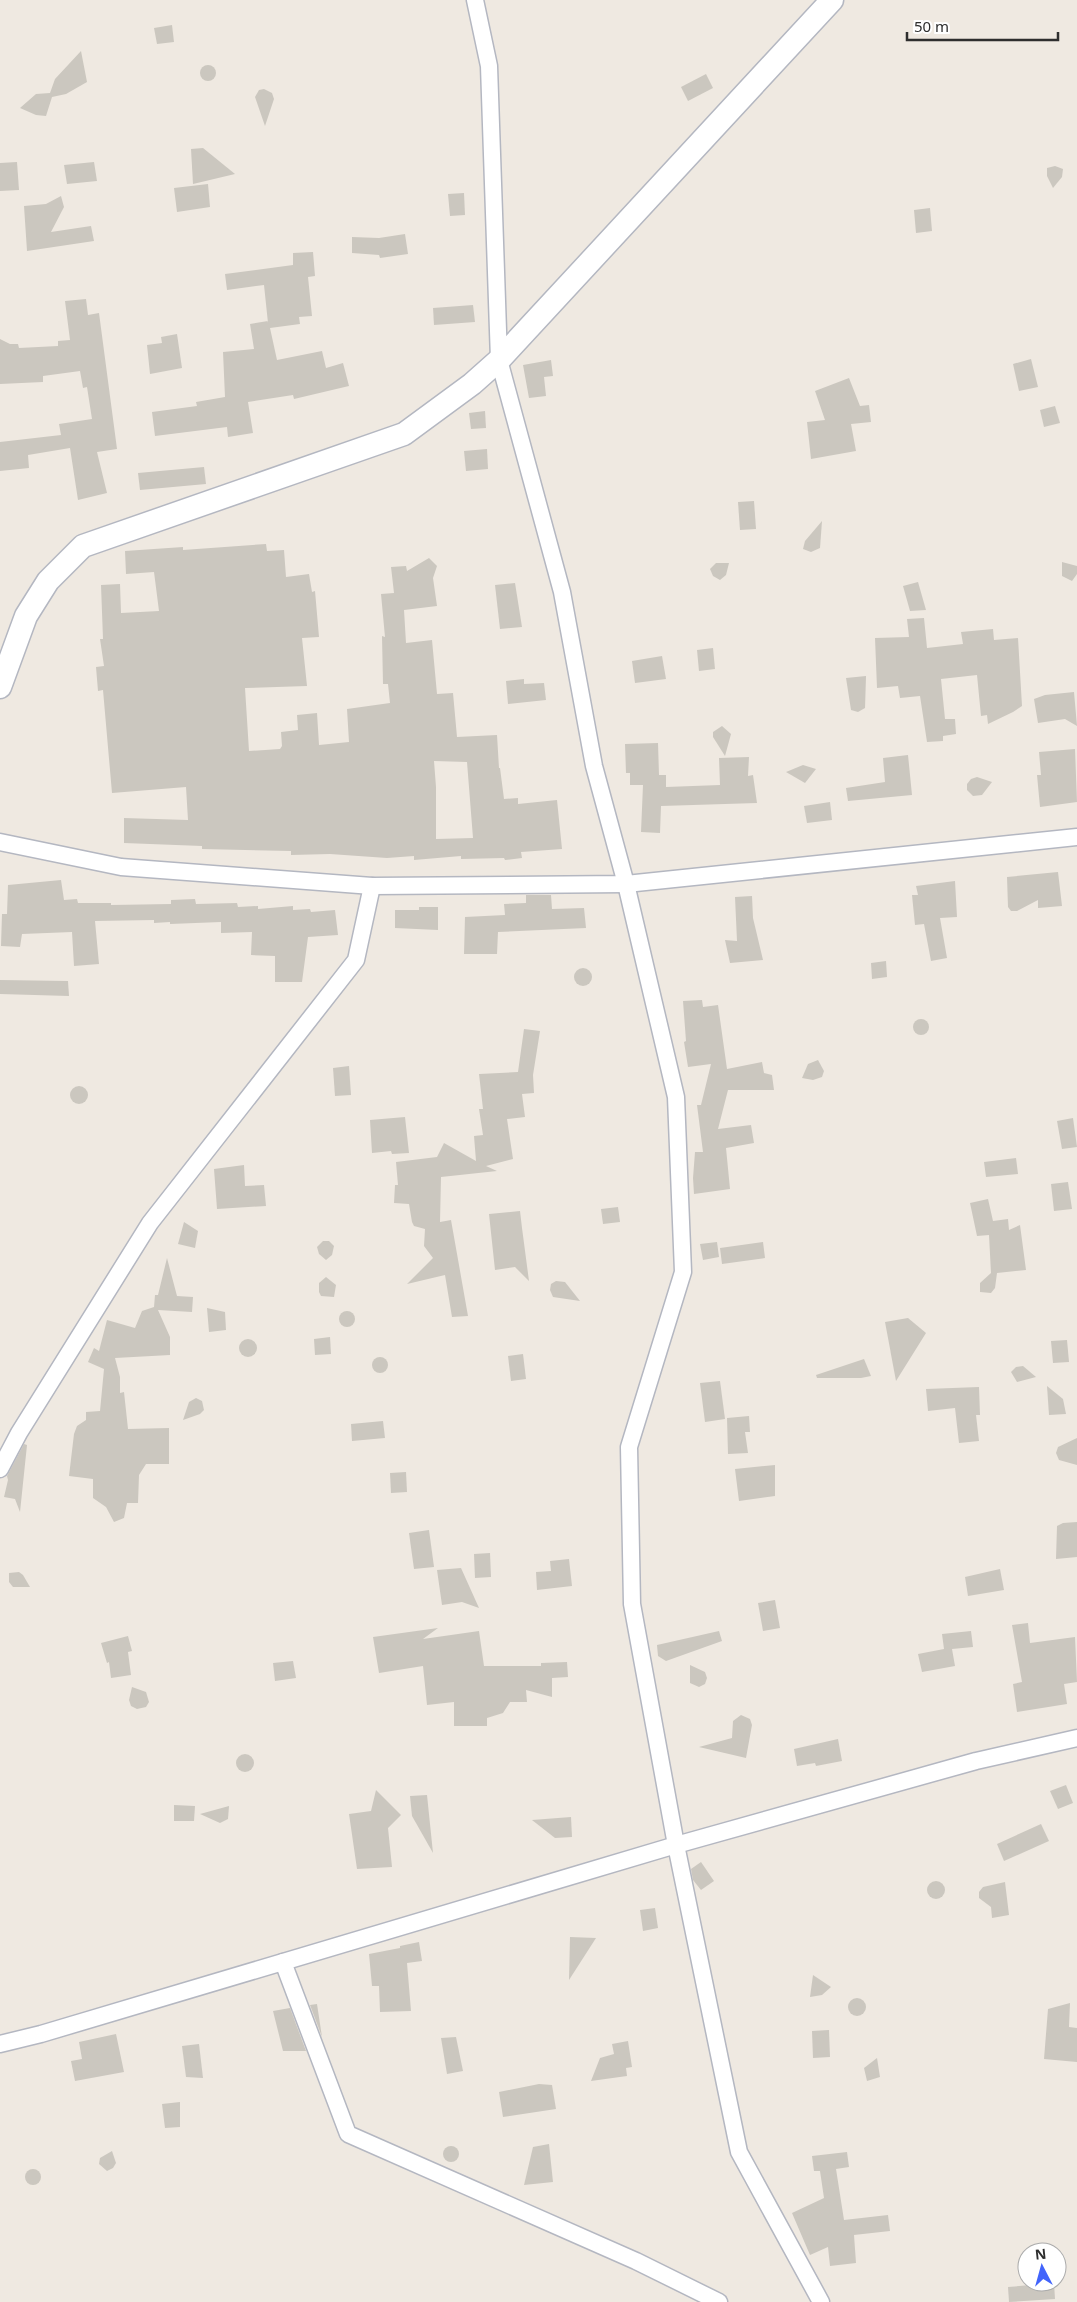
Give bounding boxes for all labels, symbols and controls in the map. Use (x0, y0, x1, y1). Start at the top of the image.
scale bar (907, 10, 1058, 42)
text: 50 m (914, 16, 949, 36)
north arrow (1017, 2242, 1067, 2292)
text: N (1034, 2244, 1047, 2264)

